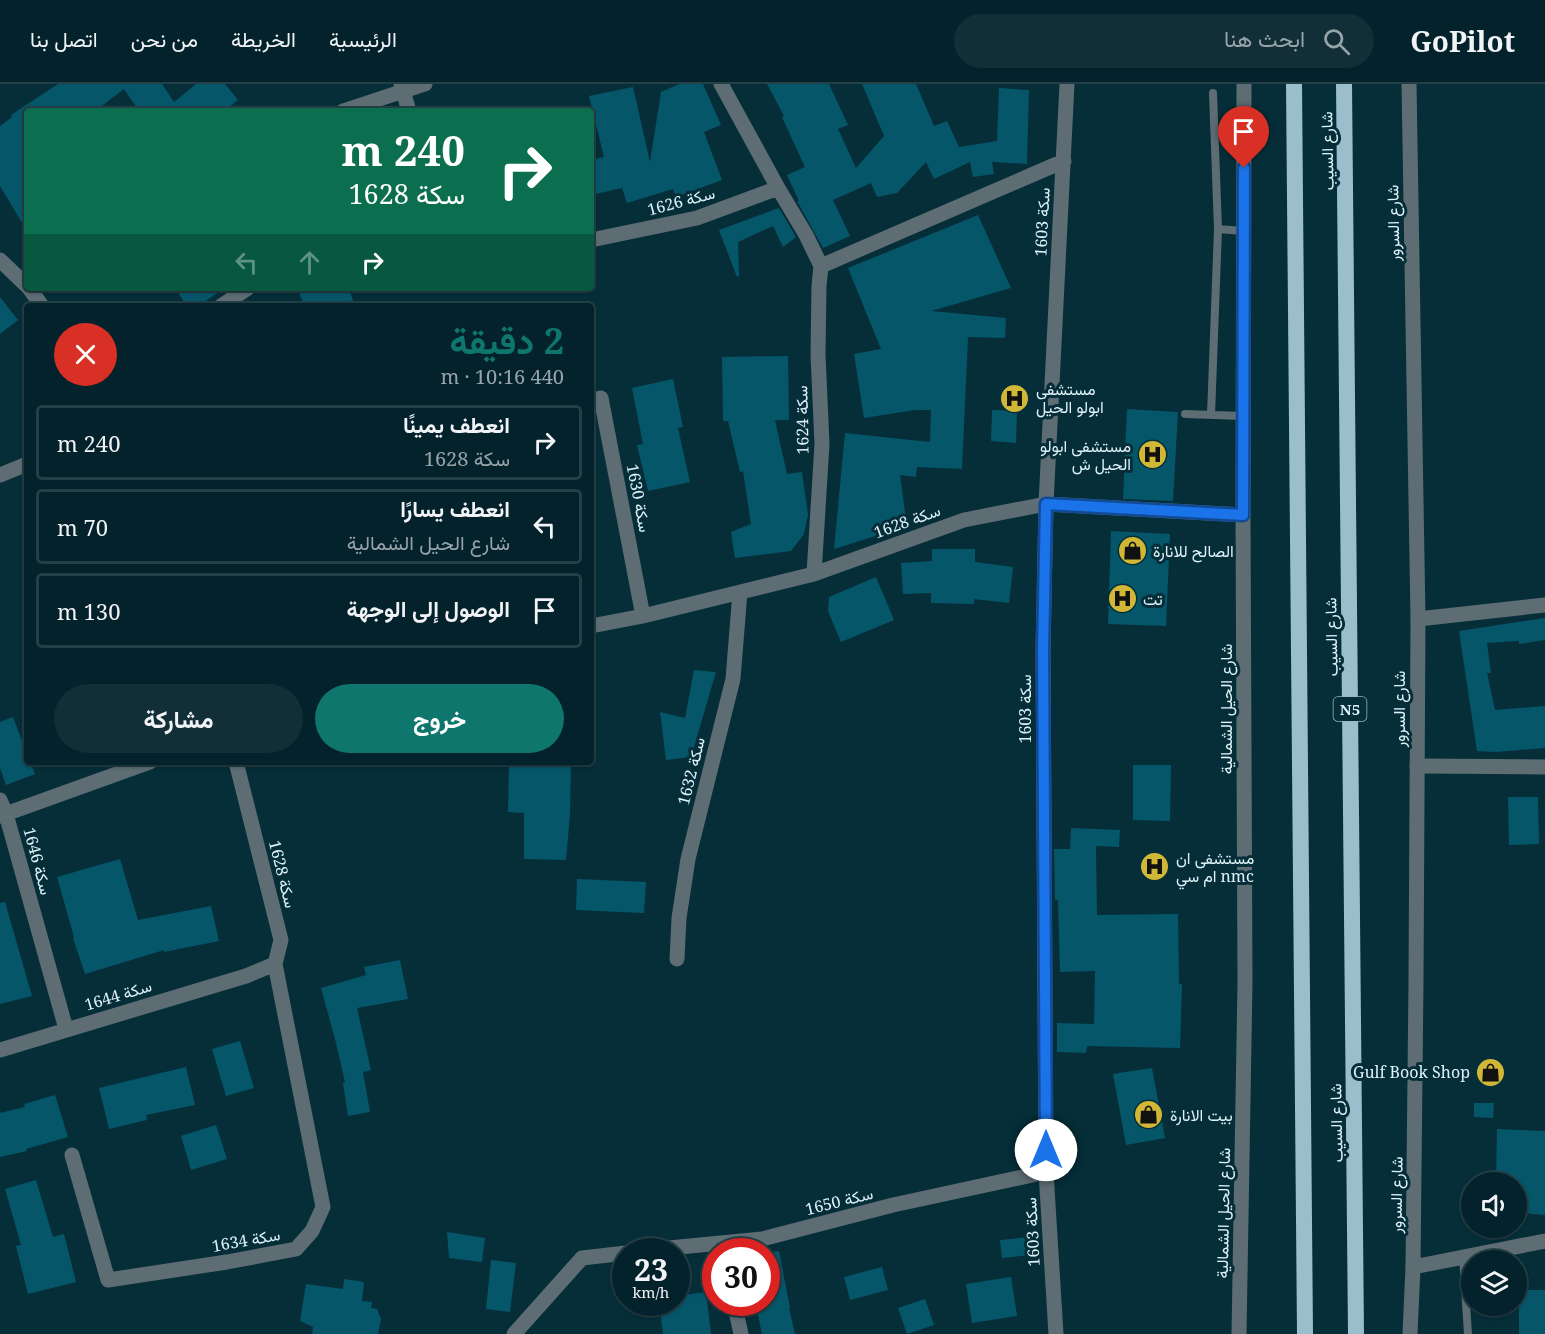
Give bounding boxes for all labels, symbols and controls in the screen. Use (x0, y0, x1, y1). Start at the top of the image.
search box (954, 14, 1374, 68)
text: GoPilot (1410, 22, 1515, 60)
text: ابحث هنا (1224, 23, 1305, 53)
text: اتصل بنا (30, 25, 98, 53)
text: من نحن (131, 25, 198, 53)
text: الخريطة (231, 25, 296, 53)
text: الرئيسية (329, 25, 397, 53)
icon: search (1320, 25, 1353, 58)
pin (1218, 106, 1269, 168)
street label: شارع السيب (1315, 111, 1340, 191)
icon: arrive (1227, 115, 1260, 148)
text: 240 m (341, 121, 465, 178)
icon: right (486, 132, 564, 210)
text: سكة 1628 (349, 175, 465, 212)
street label: سكة 1626 (645, 181, 717, 221)
street label: شارع السرور (1381, 184, 1406, 263)
street label: سكة 1603 (1029, 187, 1055, 257)
icon: left (230, 246, 263, 279)
icon: ahead (293, 246, 326, 279)
icon: right (356, 246, 389, 279)
text: 2 دقيقة (449, 316, 564, 365)
button: close (54, 323, 117, 386)
text: 440 m · 10:16 (441, 363, 564, 390)
place label: مستشفى ابولو الحيل (1036, 378, 1104, 418)
hospital icon: مستشفى ابولو الحيل (999, 382, 1031, 414)
street label: سكة 1624 (790, 385, 814, 455)
text: انعطف يمينًا (403, 409, 510, 439)
icon: right (528, 426, 561, 459)
text: 240 m (57, 428, 120, 458)
place label: مستشفى ابولو الحيل ش (1040, 435, 1131, 475)
hospital icon: مستشفى ابولو الحيل ش (1136, 439, 1168, 471)
text: سكة 1628 (424, 445, 510, 472)
street label: سكة 1630 (622, 462, 656, 534)
text: انعطف يسارًا (400, 493, 510, 523)
street label: سكة 1628 (871, 499, 943, 543)
icon: left (528, 510, 561, 543)
text: 70 m (57, 512, 108, 542)
text: شارع الحيل الشمالية (347, 529, 510, 556)
shop icon: الصالح للانارة (1116, 535, 1148, 567)
place label: الصالح للانارة (1153, 540, 1234, 563)
hospital icon: تت (1106, 583, 1138, 615)
place label: تت (1143, 588, 1163, 610)
text: الوصول إلى الوجهة (346, 593, 510, 623)
icon: arrive (528, 594, 561, 627)
text: 130 m (57, 596, 120, 626)
street label: شارع السيب (1319, 597, 1344, 677)
street label: شارع الحيل الشمالية (1215, 644, 1238, 774)
street label: شارع السرور (1388, 671, 1411, 748)
street label: سكة 1603 (1014, 674, 1036, 744)
button: مشاركة (54, 684, 303, 753)
button: خروج (315, 684, 564, 753)
road number: N5 (1334, 697, 1366, 721)
street label: سكة 1632 (672, 735, 710, 807)
street label: سكة 1646 (18, 825, 58, 897)
street label: سكة 1628 (264, 838, 302, 910)
place label: مستشفى ان ام سي nmc (1176, 847, 1254, 890)
hospital icon: مستشفى ان ام سي nmc (1139, 851, 1171, 883)
street label: سكة 1644 (82, 974, 154, 1016)
shop icon: Gulf Book Shop (1475, 1056, 1507, 1088)
place label: Gulf Book Shop (1353, 1061, 1470, 1083)
street label: شارع السيب (1324, 1083, 1349, 1163)
shop icon: بيت الانارة (1133, 1099, 1165, 1131)
place label: بيت الانارة (1170, 1104, 1233, 1126)
position arrow (1014, 1118, 1078, 1182)
street label: شارع الحيل الشمالية (1211, 1147, 1236, 1279)
street label: شارع السرور (1384, 1156, 1409, 1235)
map controls (1461, 1172, 1527, 1316)
button: sound (1461, 1172, 1527, 1238)
street label: سكة 1650 (803, 1182, 875, 1220)
street label: سكة 1603 (1019, 1197, 1045, 1267)
street label: سكة 1634 (210, 1223, 282, 1257)
speed limit sign: 30 (702, 1238, 780, 1316)
text: 23 (634, 1249, 668, 1290)
button: layers (1461, 1250, 1527, 1316)
text: km/h (633, 1282, 669, 1302)

